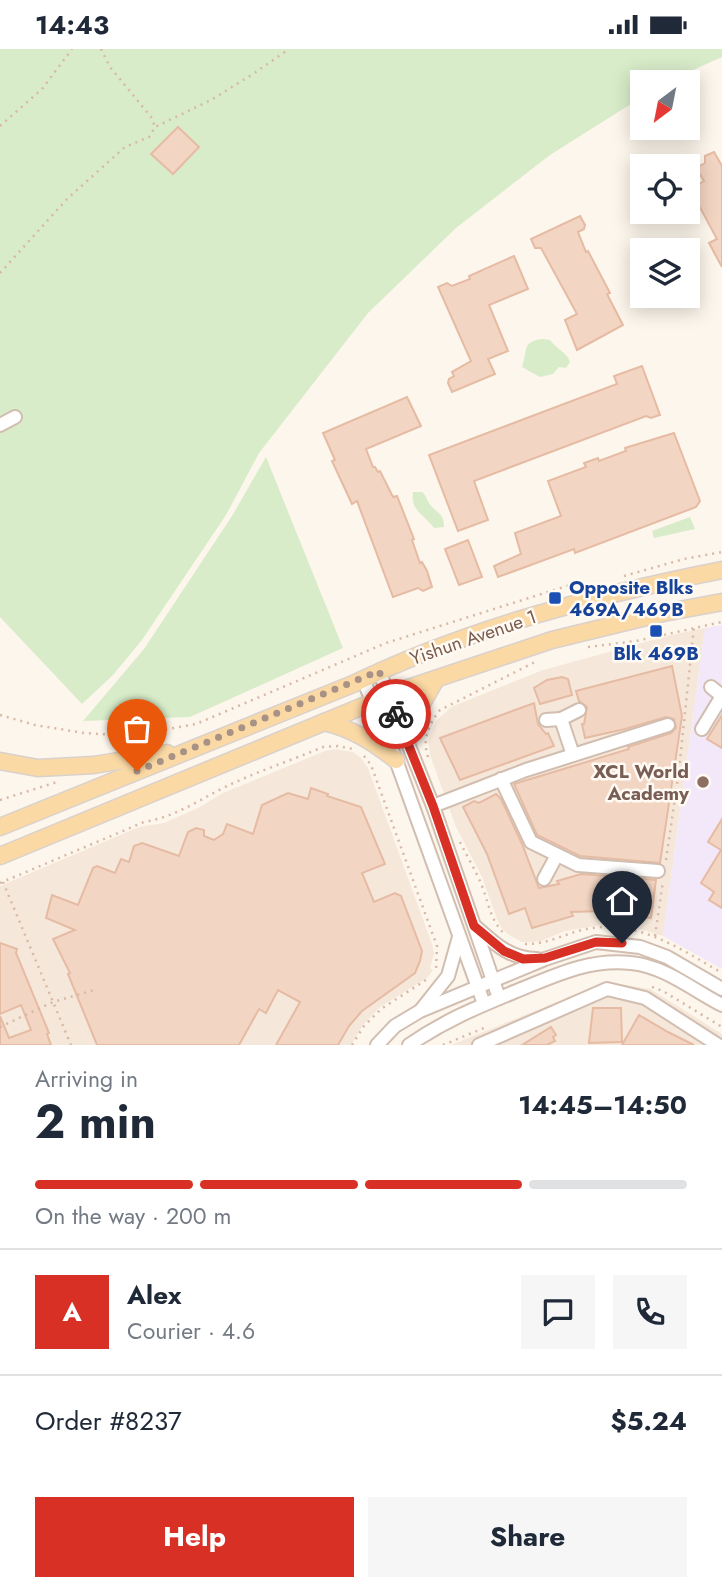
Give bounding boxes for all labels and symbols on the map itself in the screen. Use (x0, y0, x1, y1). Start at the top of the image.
north arrow (630, 70, 700, 140)
place label: Opposite Blks 469A/469B (569, 574, 694, 623)
marker: Opposite Blks 469A/469B (547, 590, 563, 606)
street label: Yishun Avenue 1 (406, 603, 540, 672)
marker: Blk 469B (648, 623, 664, 639)
place label: Blk 469B (613, 640, 699, 667)
courier (361, 679, 431, 749)
pin (107, 699, 167, 771)
place label: XCL World Academy (593, 758, 690, 807)
marker: XCL World Academy (695, 774, 711, 790)
pin (592, 871, 652, 943)

